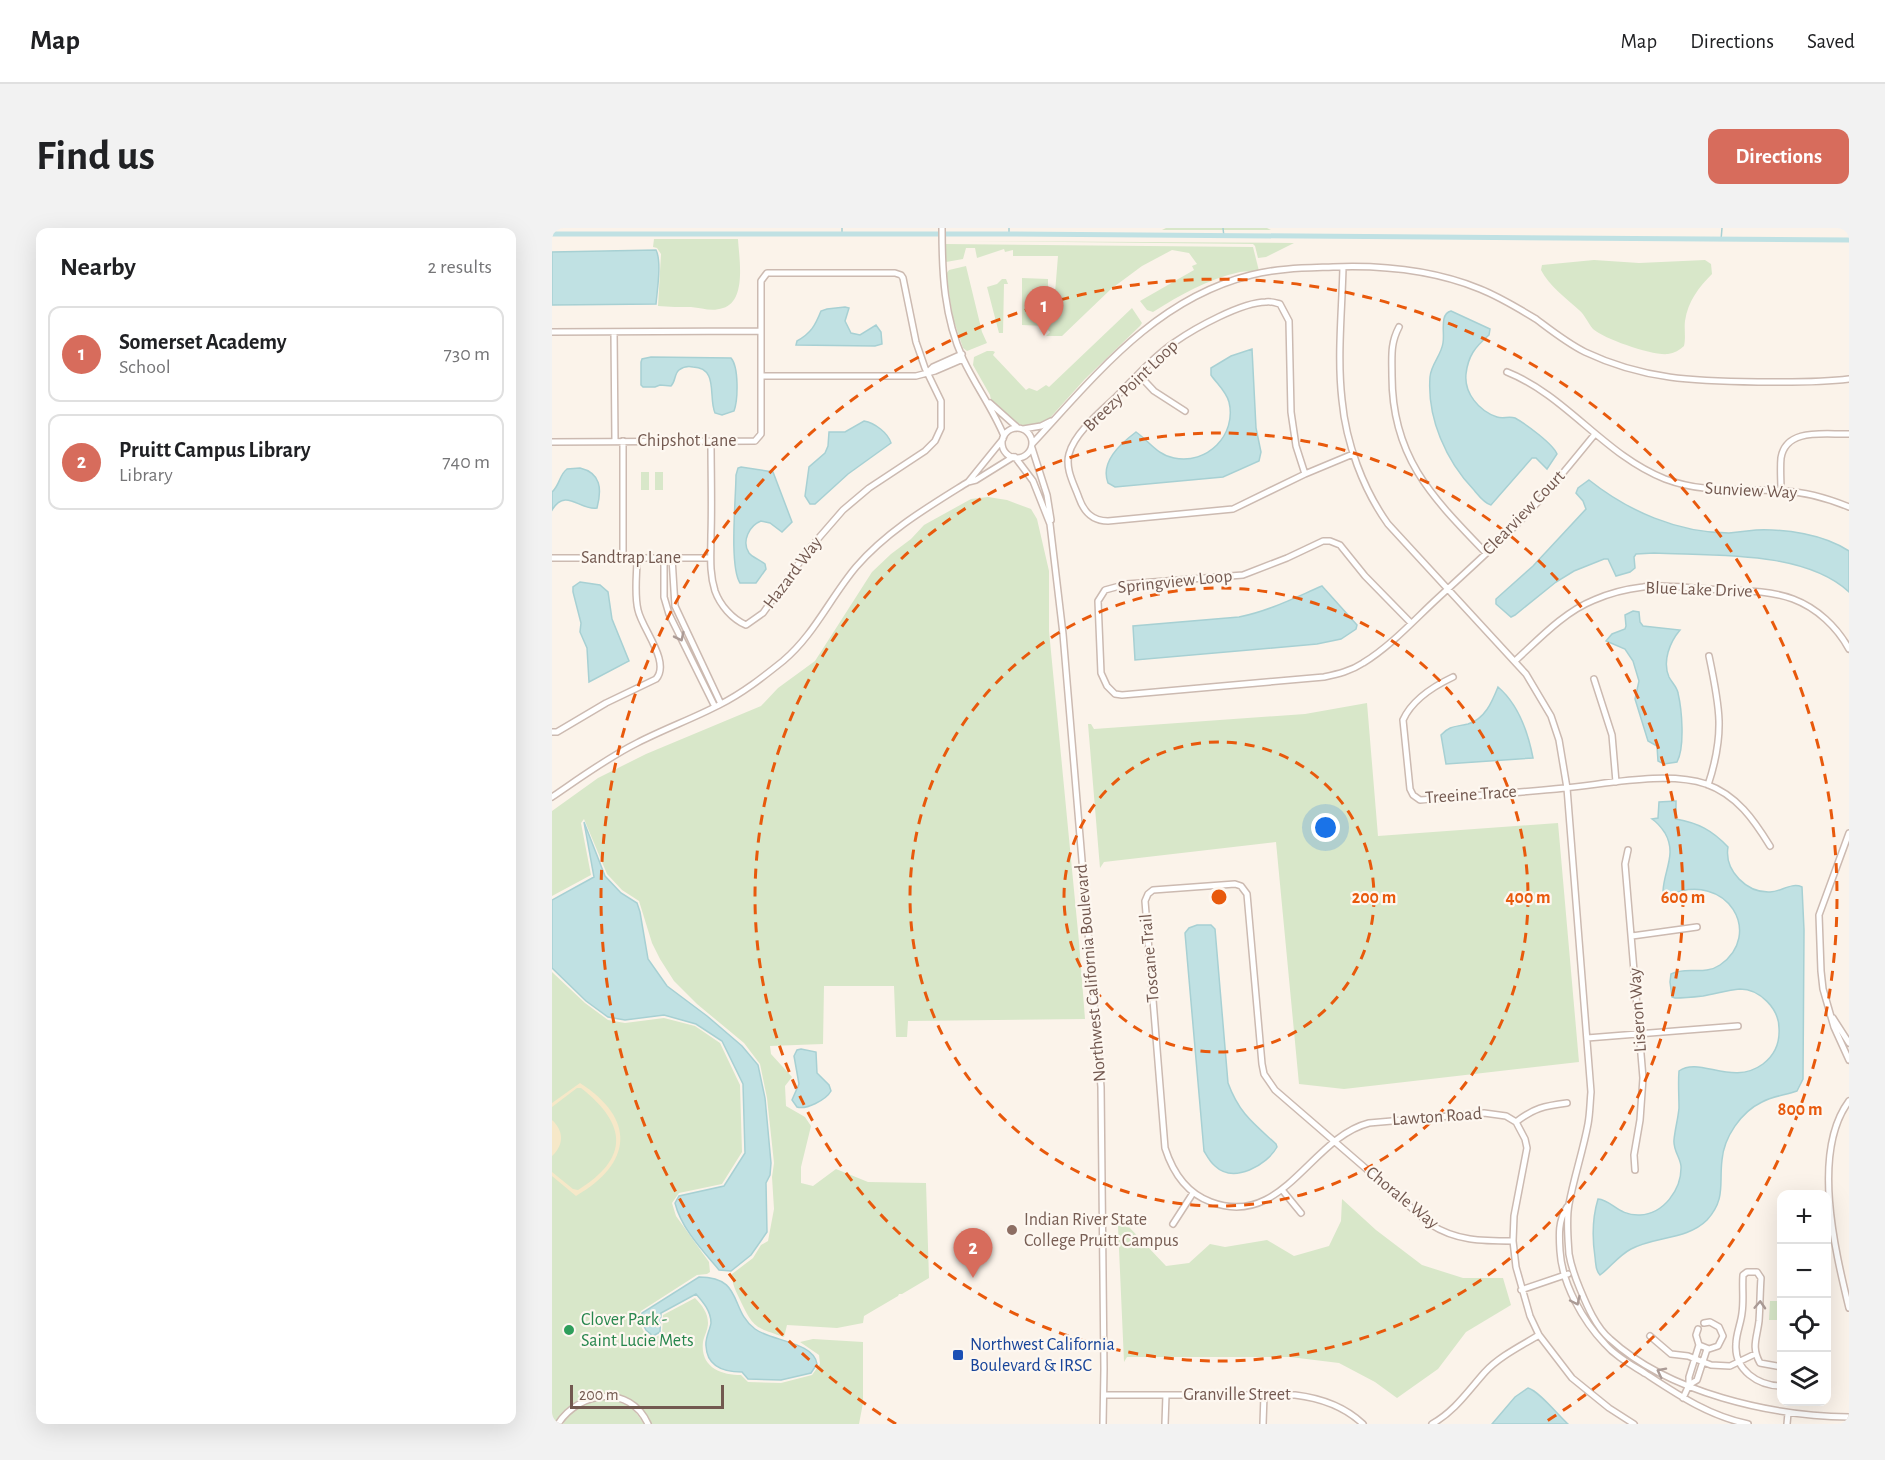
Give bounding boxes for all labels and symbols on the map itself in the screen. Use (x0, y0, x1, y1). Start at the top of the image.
pin: 1 (1024, 286, 1064, 336)
street label: Breezy Point Loop (1080, 337, 1182, 435)
street label: Chipshot Lane (637, 432, 737, 450)
street label: Clearview Court (1479, 467, 1569, 559)
street label: Sunview Way (1704, 480, 1798, 502)
street label: Hazard Way (760, 533, 826, 612)
street label: Sandtrap Lane (581, 549, 681, 567)
street label: Springview Loop (1117, 567, 1233, 597)
street label: Blue Lake Drive (1645, 579, 1753, 601)
one-way arrow (673, 631, 684, 641)
street label: Treeine Trace (1425, 783, 1517, 807)
your location (1311, 813, 1340, 842)
street label: Northwest California Boulevard (1073, 863, 1109, 1083)
centre of rings (1209, 887, 1229, 907)
text: 200 m (1352, 889, 1396, 907)
text: 400 m (1505, 889, 1551, 907)
text: 600 m (1661, 889, 1705, 907)
street label: Toscane Trail (1137, 913, 1163, 1003)
street label: Liseron Way (1626, 967, 1650, 1053)
text: 800 m (1778, 1101, 1822, 1119)
street label: Lawton Road (1392, 1105, 1482, 1129)
street label: Chorale Way (1362, 1163, 1442, 1233)
place label: Indian River State College Pruitt Campus (1024, 1211, 1179, 1250)
marker: Indian River State College Pruitt Campus (1005, 1223, 1019, 1237)
pin: 2 (954, 1228, 992, 1278)
one-way arrow (1569, 1295, 1581, 1306)
one-way arrow (1753, 1300, 1766, 1309)
place label: Clover Park - Saint Lucie Mets (581, 1311, 694, 1350)
marker: Clover Park - Saint Lucie Mets (562, 1323, 576, 1337)
place label: Northwest California Boulevard & IRSC (970, 1336, 1115, 1375)
marker: Northwest California Boulevard & IRSC (951, 1348, 965, 1362)
one-way arrow (1657, 1368, 1668, 1380)
scale bar (570, 1382, 724, 1410)
street label: Granville Street (1183, 1386, 1291, 1404)

